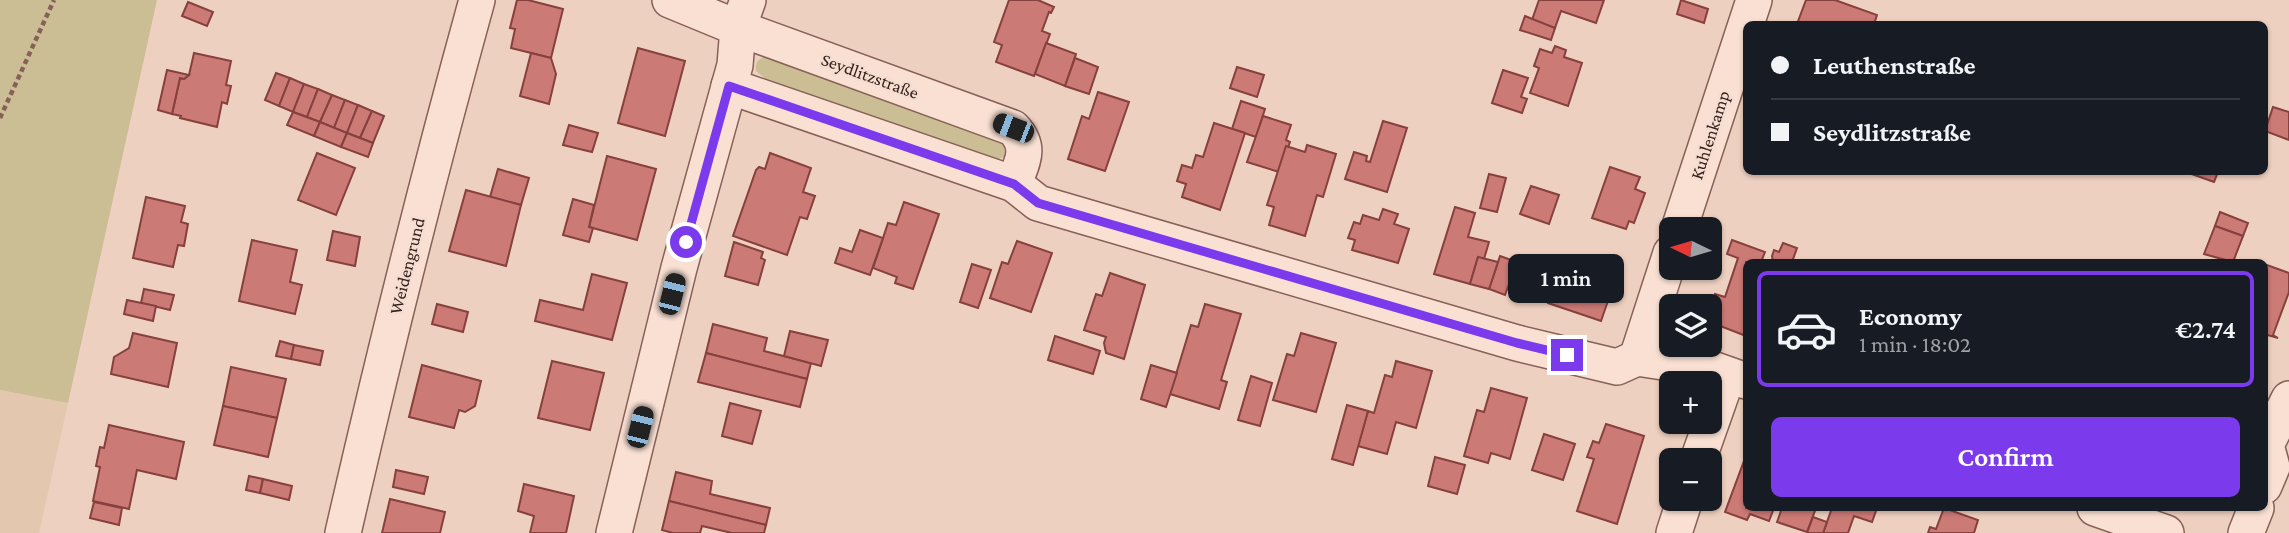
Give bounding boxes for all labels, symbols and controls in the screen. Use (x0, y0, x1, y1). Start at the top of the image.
street label: Seydlitzstraße (819, 49, 922, 103)
text: Leuthenstraße (1813, 51, 1976, 80)
street label: Kuhlenkamp (1686, 88, 1734, 182)
car (990, 111, 1037, 145)
text: Seydlitzstraße (1813, 118, 1971, 147)
street label: Weidengrund (385, 215, 429, 317)
north arrow (1659, 217, 1722, 280)
map controls (1659, 217, 1722, 511)
route start (670, 226, 702, 258)
callout: 1 min (1509, 254, 1625, 302)
text: 1 min (1540, 265, 1592, 291)
car (657, 271, 688, 317)
button: layers (1659, 294, 1722, 357)
icon: car (1775, 298, 1838, 361)
text: Economy (1859, 302, 1962, 331)
text: €2.74 (2175, 315, 2236, 344)
text: 1 min · 18:02 (1859, 331, 1971, 357)
route end (1551, 339, 1583, 371)
button: + (1659, 371, 1722, 434)
car (625, 404, 656, 450)
button: Confirm (1771, 417, 2240, 497)
button: − (1659, 448, 1722, 511)

